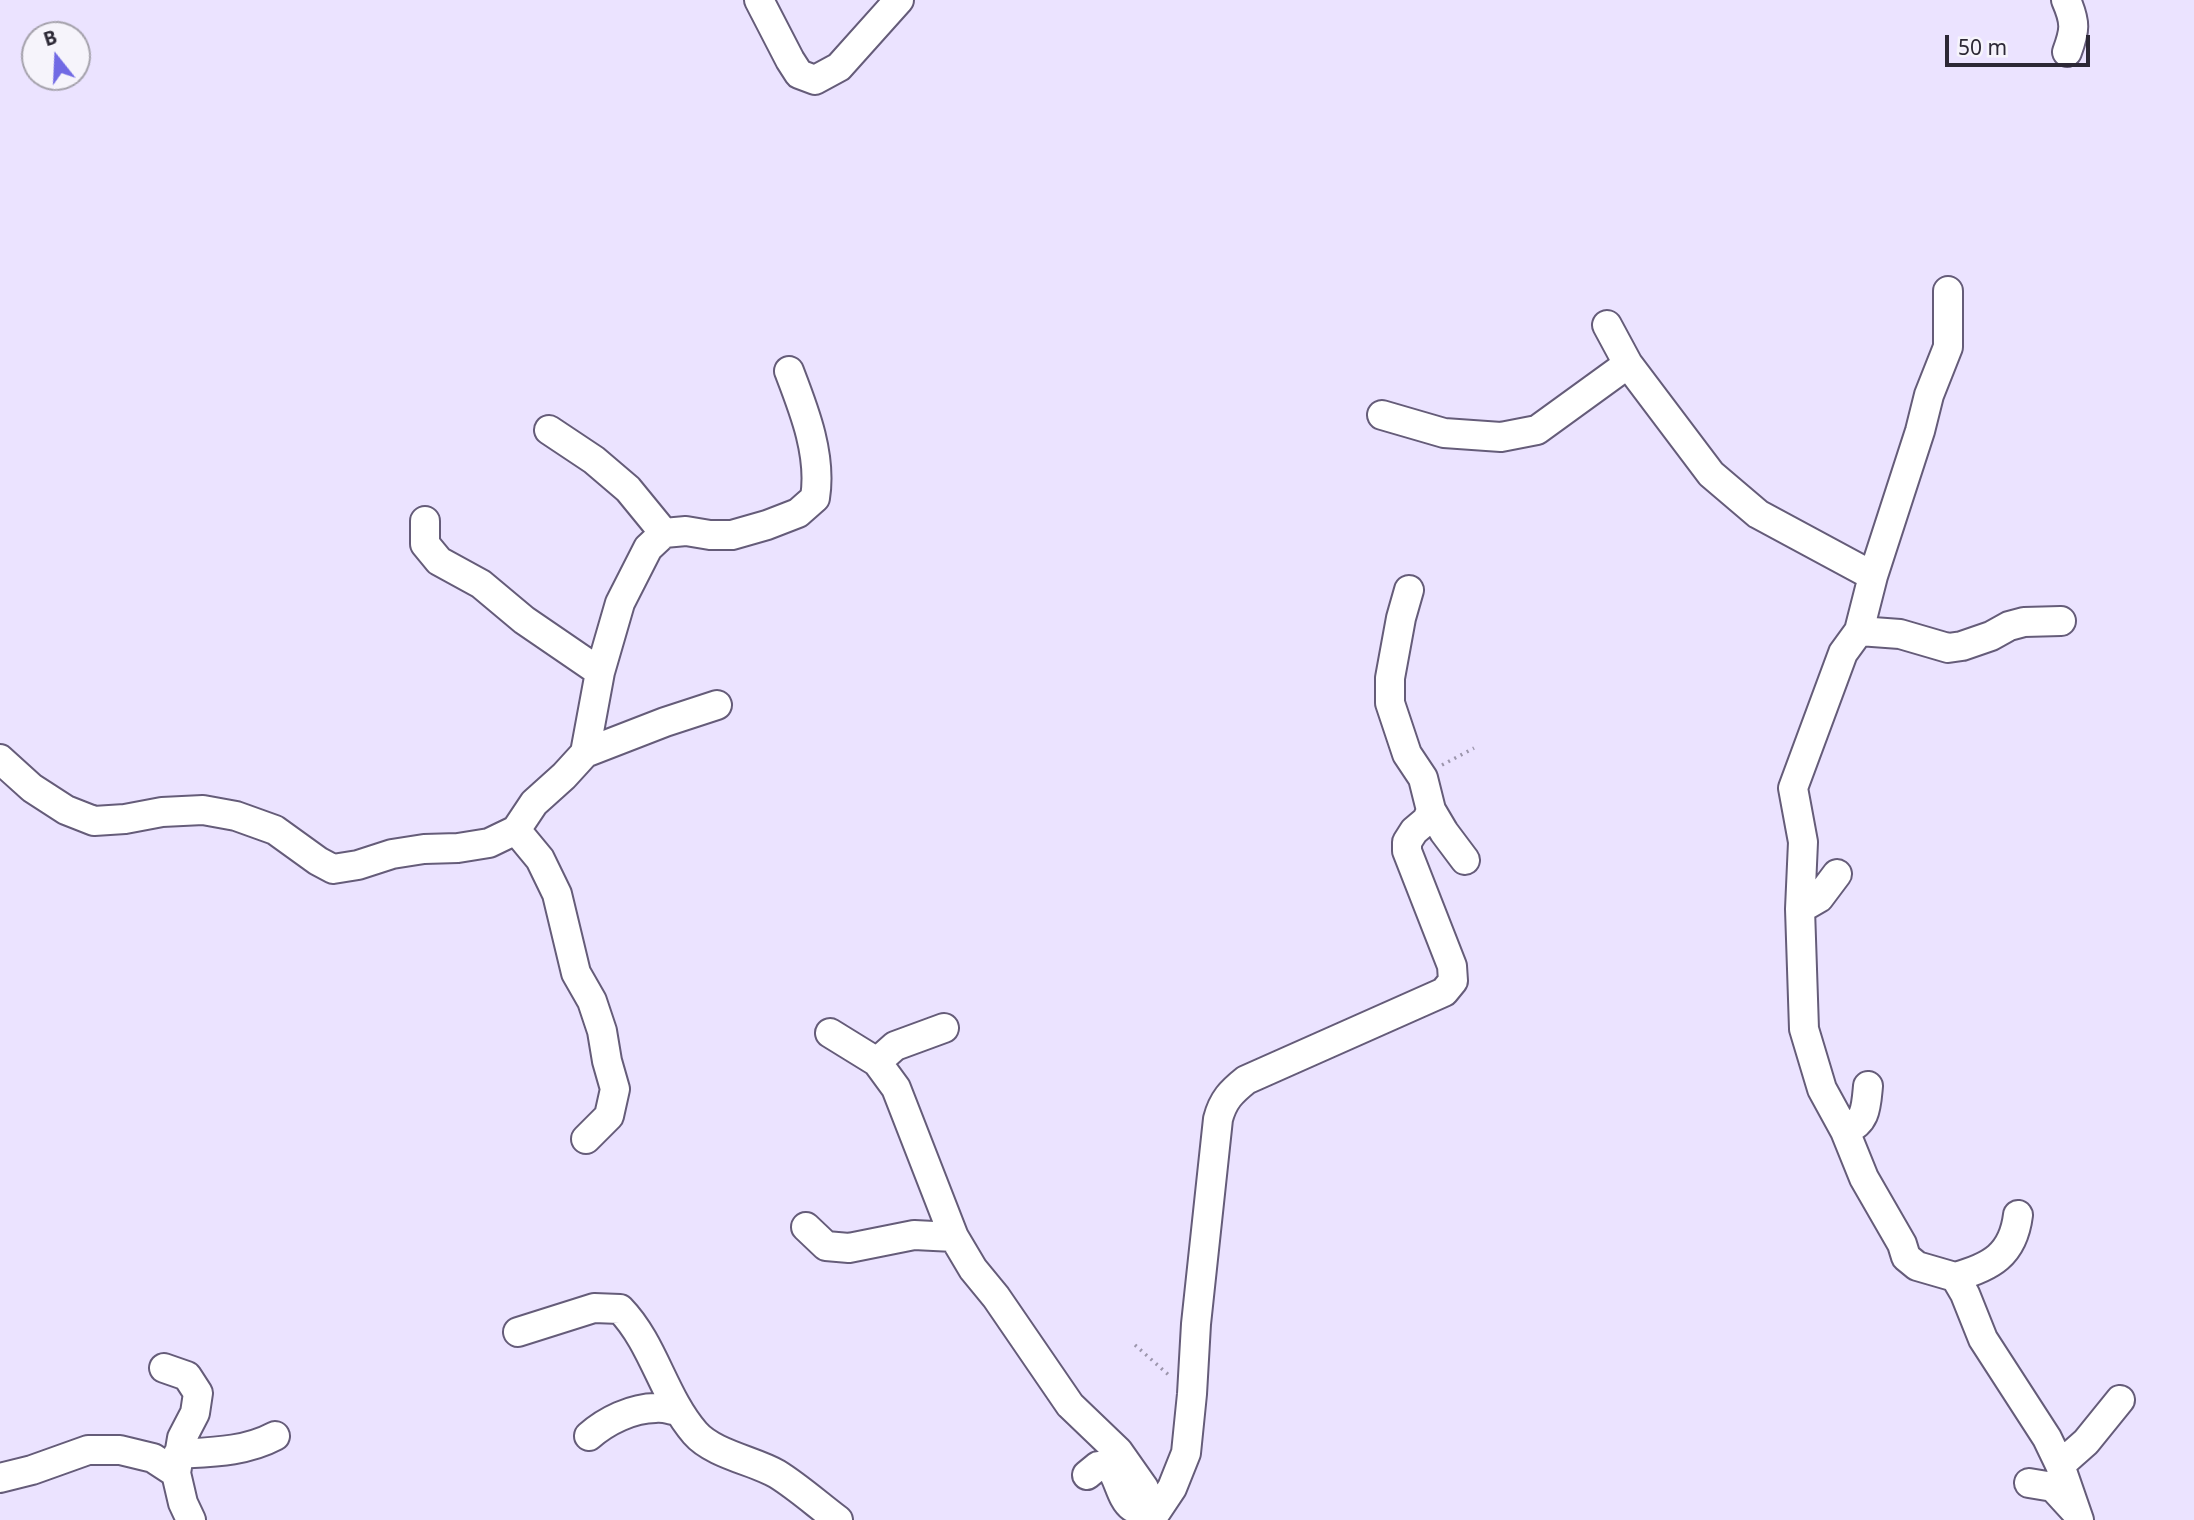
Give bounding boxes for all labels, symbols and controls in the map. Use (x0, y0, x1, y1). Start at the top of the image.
north arrow (21, 21, 91, 91)
scale bar (1949, 21, 2094, 65)
text: B (40, 24, 60, 52)
text: 50 m (1958, 33, 2007, 61)

